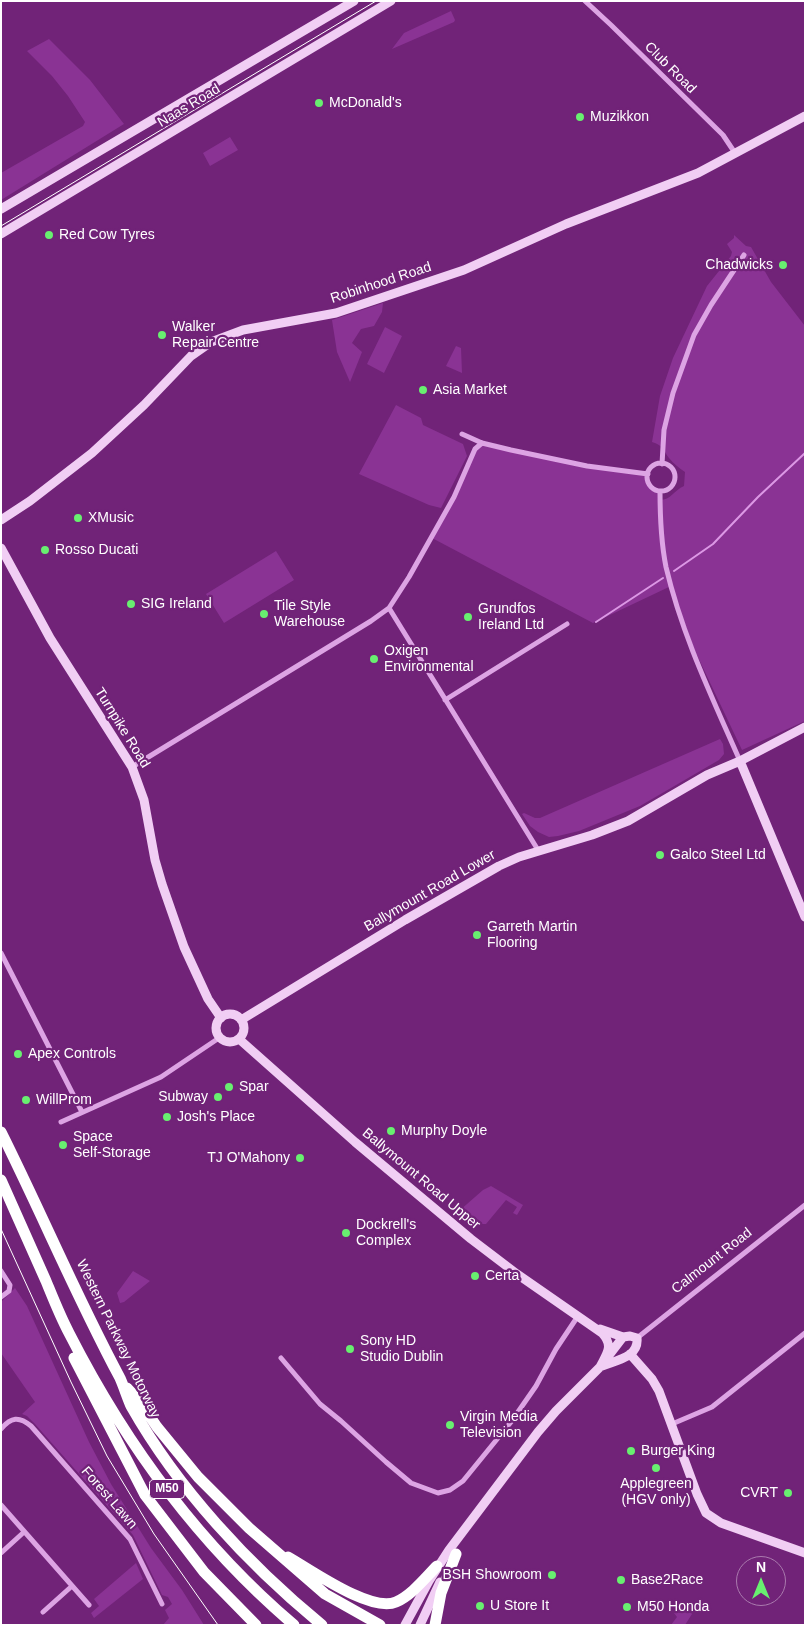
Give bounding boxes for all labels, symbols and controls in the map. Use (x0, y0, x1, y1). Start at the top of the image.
street label: Club Road (641, 39, 699, 97)
street label: Naas Road (155, 81, 223, 131)
place label: McDonald's (329, 95, 402, 111)
marker: McDonald's (313, 97, 325, 109)
place label: Muzikkon (590, 109, 649, 125)
marker: Muzikkon (574, 111, 586, 123)
place label: Red Cow Tyres (59, 227, 155, 243)
marker: Red Cow Tyres (43, 229, 55, 241)
place label: Chadwicks (705, 257, 773, 273)
street label: Robinhood Road (328, 259, 434, 307)
marker: Chadwicks (777, 259, 789, 271)
place label: Walker Repair Centre (172, 319, 259, 352)
marker: Walker Repair Centre (156, 329, 168, 341)
place label: Asia Market (433, 382, 507, 398)
marker: Asia Market (417, 384, 429, 396)
place label: XMusic (88, 510, 134, 526)
marker: XMusic (72, 512, 84, 524)
place label: Rosso Ducati (55, 542, 138, 558)
marker: Rosso Ducati (39, 544, 51, 556)
place label: SIG Ireland (141, 596, 212, 612)
marker: SIG Ireland (125, 598, 137, 610)
place label: Tile Style Warehouse (274, 598, 345, 630)
place label: Grundfos Ireland Ltd (478, 601, 544, 634)
marker: Tile Style Warehouse (258, 608, 270, 620)
marker: Grundfos Ireland Ltd (462, 611, 474, 623)
place label: Oxigen Environmental (384, 643, 473, 676)
marker: Oxigen Environmental (368, 653, 380, 665)
street label: Turnpike Road (91, 685, 153, 771)
street label: Ballymount Road Lower (361, 847, 499, 935)
place label: Galco Steel Ltd (670, 847, 766, 863)
marker: Galco Steel Ltd (654, 849, 666, 861)
place label: Garreth Martin Flooring (487, 919, 577, 952)
marker: Garreth Martin Flooring (471, 929, 483, 941)
place label: Apex Controls (28, 1046, 116, 1062)
marker: Apex Controls (12, 1048, 24, 1060)
place label: Spar (239, 1079, 269, 1095)
marker: Spar (223, 1081, 235, 1093)
place label: Subway (158, 1089, 208, 1105)
marker: Subway (212, 1091, 224, 1103)
place label: WillProm (36, 1092, 92, 1108)
marker: WillProm (20, 1094, 32, 1106)
place label: Josh's Place (177, 1109, 255, 1125)
marker: Josh's Place (161, 1111, 173, 1123)
place label: Murphy Doyle (401, 1123, 487, 1139)
street label: Ballymount Road Upper (359, 1125, 483, 1233)
marker: Murphy Doyle (385, 1125, 397, 1137)
place label: Space Self-Storage (73, 1129, 151, 1162)
marker: Space Self-Storage (57, 1139, 69, 1151)
place label: TJ O'Mahony (207, 1150, 290, 1166)
marker: TJ O'Mahony (294, 1152, 306, 1164)
place label: Dockrell's Complex (356, 1217, 416, 1250)
street label: Calmount Road (669, 1224, 755, 1298)
marker: Dockrell's Complex (340, 1227, 352, 1239)
street label: Western Parkway Motorway (72, 1257, 164, 1421)
place label: Certa (485, 1268, 519, 1284)
marker: Certa (469, 1270, 481, 1282)
place label: Sony HD Studio Dublin (360, 1333, 443, 1365)
marker: Sony HD Studio Dublin (344, 1343, 356, 1355)
place label: Virgin Media Television (460, 1409, 538, 1441)
marker: Virgin Media Television (444, 1419, 456, 1431)
place label: Burger King (641, 1443, 715, 1459)
marker: Burger King (625, 1445, 637, 1457)
marker: Applegreen (HGV only) (650, 1462, 662, 1474)
street label: Forest Lawn (77, 1463, 141, 1533)
place label: Applegreen (HGV only) (620, 1476, 692, 1508)
road number: M50 (150, 1480, 184, 1498)
place label: CVRT (740, 1485, 778, 1501)
marker: CVRT (782, 1487, 794, 1499)
north arrow (736, 1556, 786, 1606)
text: N (756, 1559, 766, 1575)
place label: BSH Showroom (442, 1567, 542, 1583)
marker: BSH Showroom (546, 1569, 558, 1581)
place label: Base2Race (631, 1572, 703, 1588)
marker: Base2Race (615, 1574, 627, 1586)
place label: U Store It (490, 1598, 549, 1614)
place label: M50 Honda (637, 1599, 709, 1615)
marker: U Store It (474, 1600, 486, 1612)
marker: M50 Honda (621, 1601, 633, 1613)

